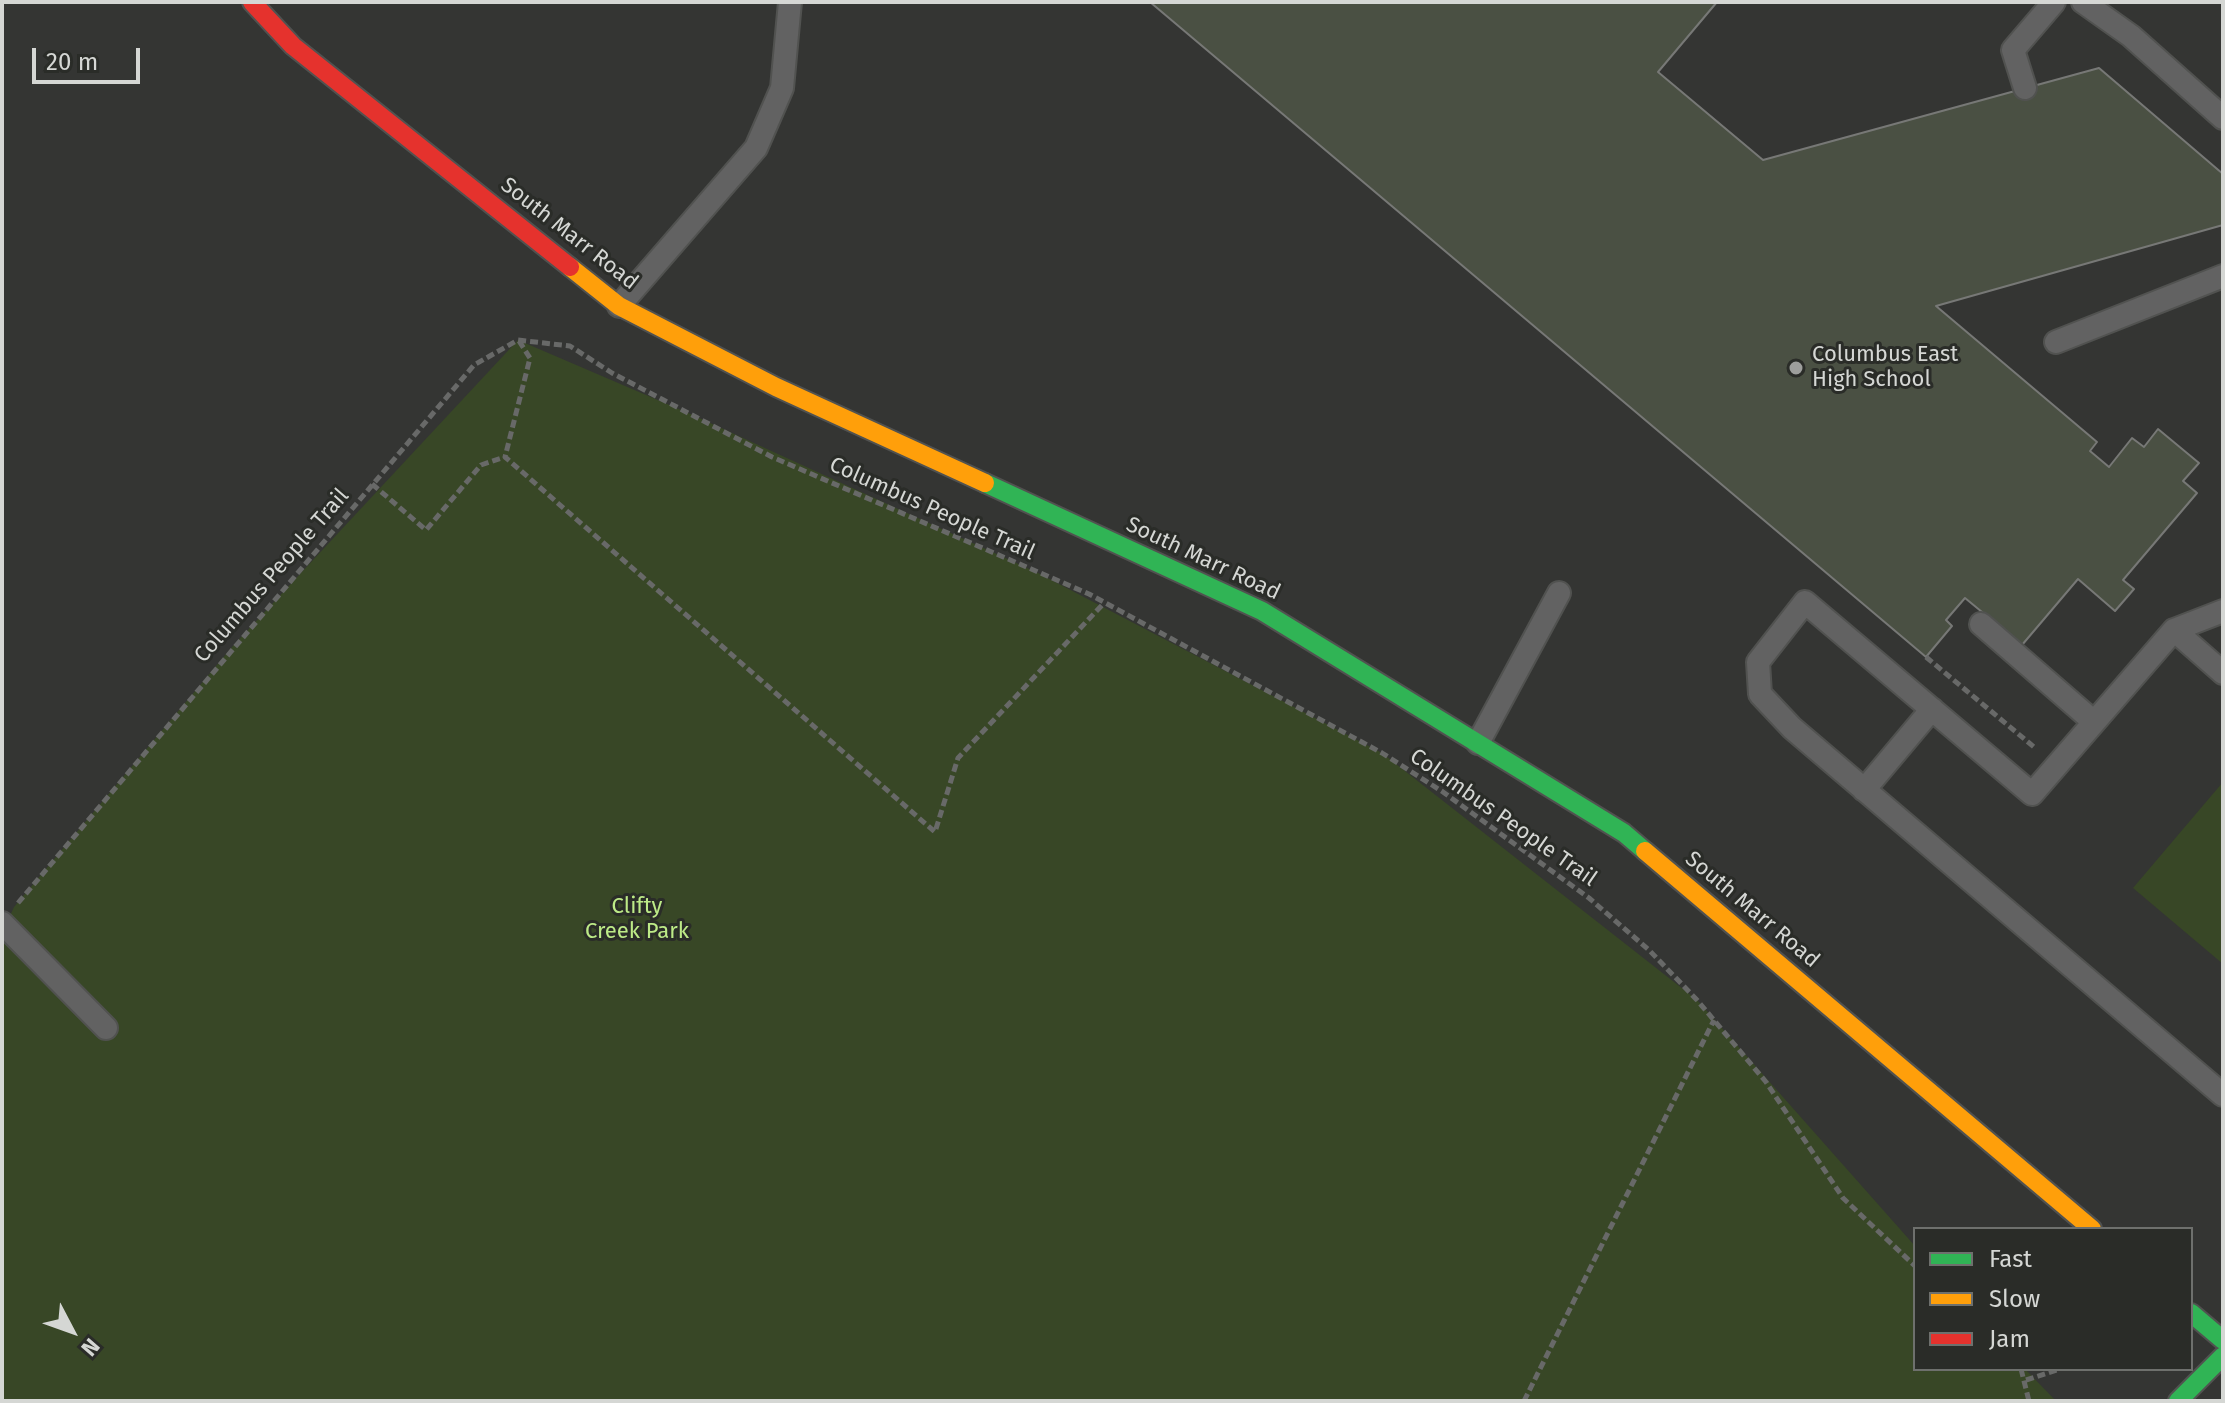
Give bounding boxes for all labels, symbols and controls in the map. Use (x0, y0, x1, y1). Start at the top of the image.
scale bar (36, 32, 144, 82)
text: 20 m (46, 48, 98, 76)
street label: South Marr Road (495, 172, 643, 296)
place label: Columbus East High School (1812, 342, 1958, 394)
marker: Columbus East High School (1787, 359, 1805, 377)
street label: Columbus People Trail (825, 452, 1039, 566)
street label: Columbus People Trail (189, 484, 355, 668)
street label: South Marr Road (1122, 512, 1284, 606)
street label: Columbus People Trail (1404, 744, 1602, 892)
street label: South Marr Road (1680, 846, 1824, 974)
park label: Clifty Creek Park (585, 894, 689, 946)
legend (1913, 1227, 2193, 1371)
text: Fast (1989, 1245, 2032, 1273)
text: Slow (1989, 1285, 2040, 1313)
north arrow (32, 1291, 112, 1371)
text: Jam (1989, 1325, 2030, 1353)
text: N (76, 1333, 105, 1361)

